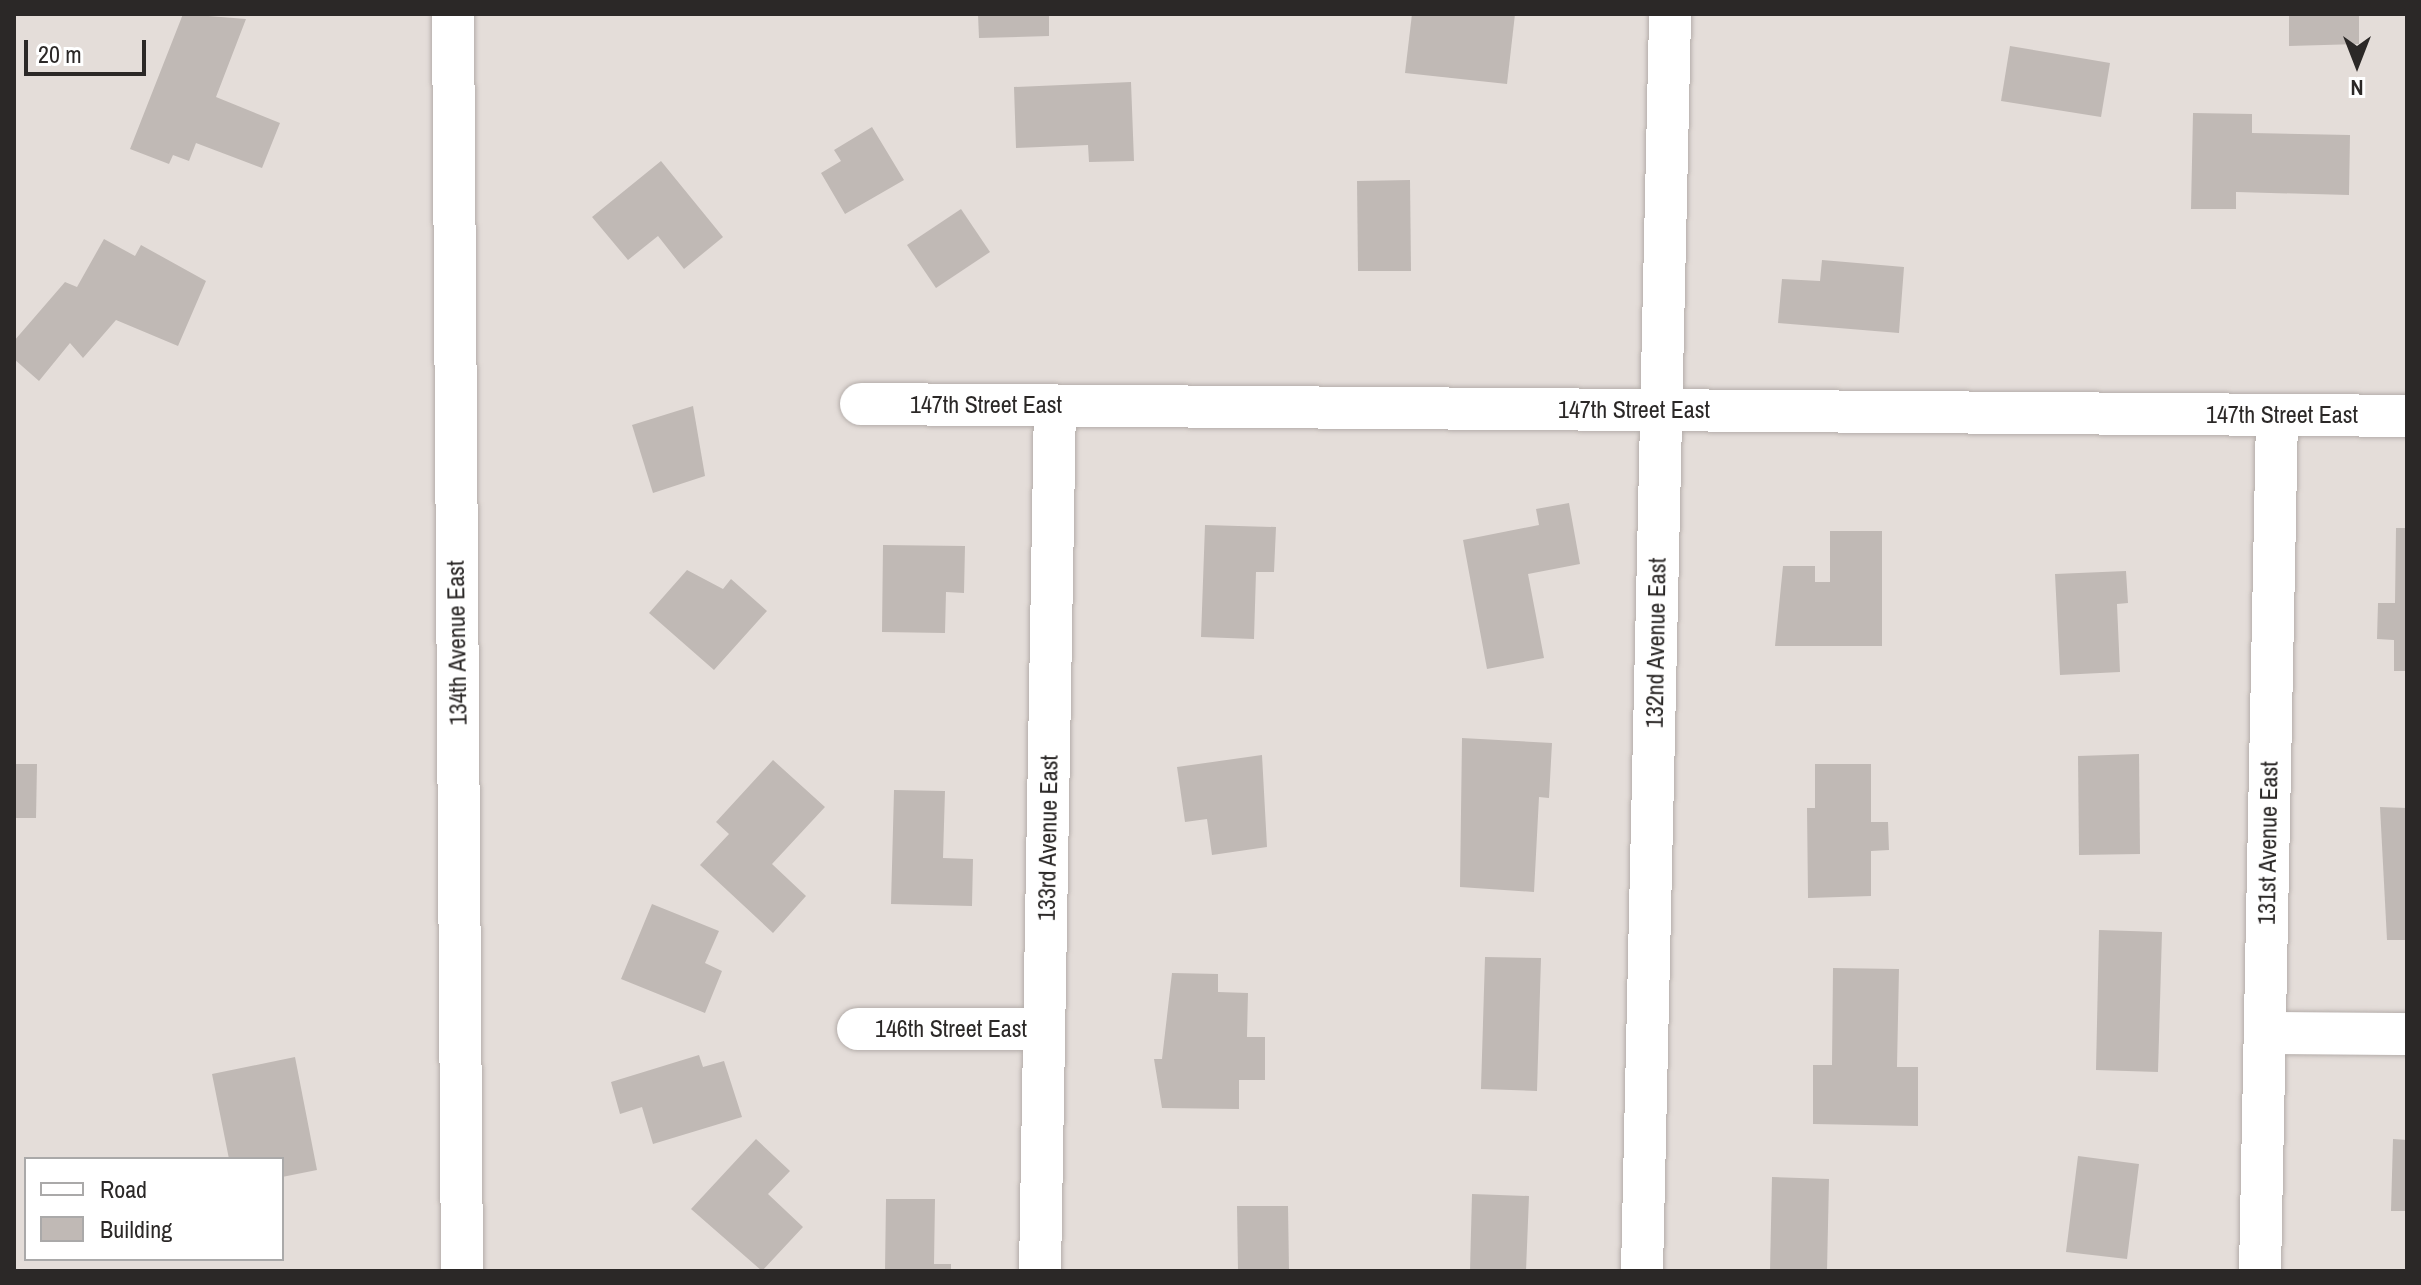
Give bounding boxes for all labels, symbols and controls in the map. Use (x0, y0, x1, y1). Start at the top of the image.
scale bar (28, 24, 150, 74)
north arrow (2317, 24, 2397, 104)
text: 20 m (38, 38, 82, 70)
text: N (2350, 73, 2364, 103)
street label: 147th Street East (910, 391, 1062, 419)
street label: 147th Street East (1558, 396, 1710, 424)
street label: 147th Street East (2206, 401, 2358, 429)
street label: 132nd Avenue East (1640, 557, 1672, 729)
street label: 134th Avenue East (441, 560, 473, 726)
street label: 133rd Avenue East (1032, 754, 1064, 922)
street label: 131st Avenue East (2252, 760, 2284, 926)
street label: 146th Street East (875, 1015, 1027, 1043)
legend (24, 1157, 284, 1261)
text: Road (100, 1173, 147, 1205)
text: Building (100, 1213, 172, 1245)

